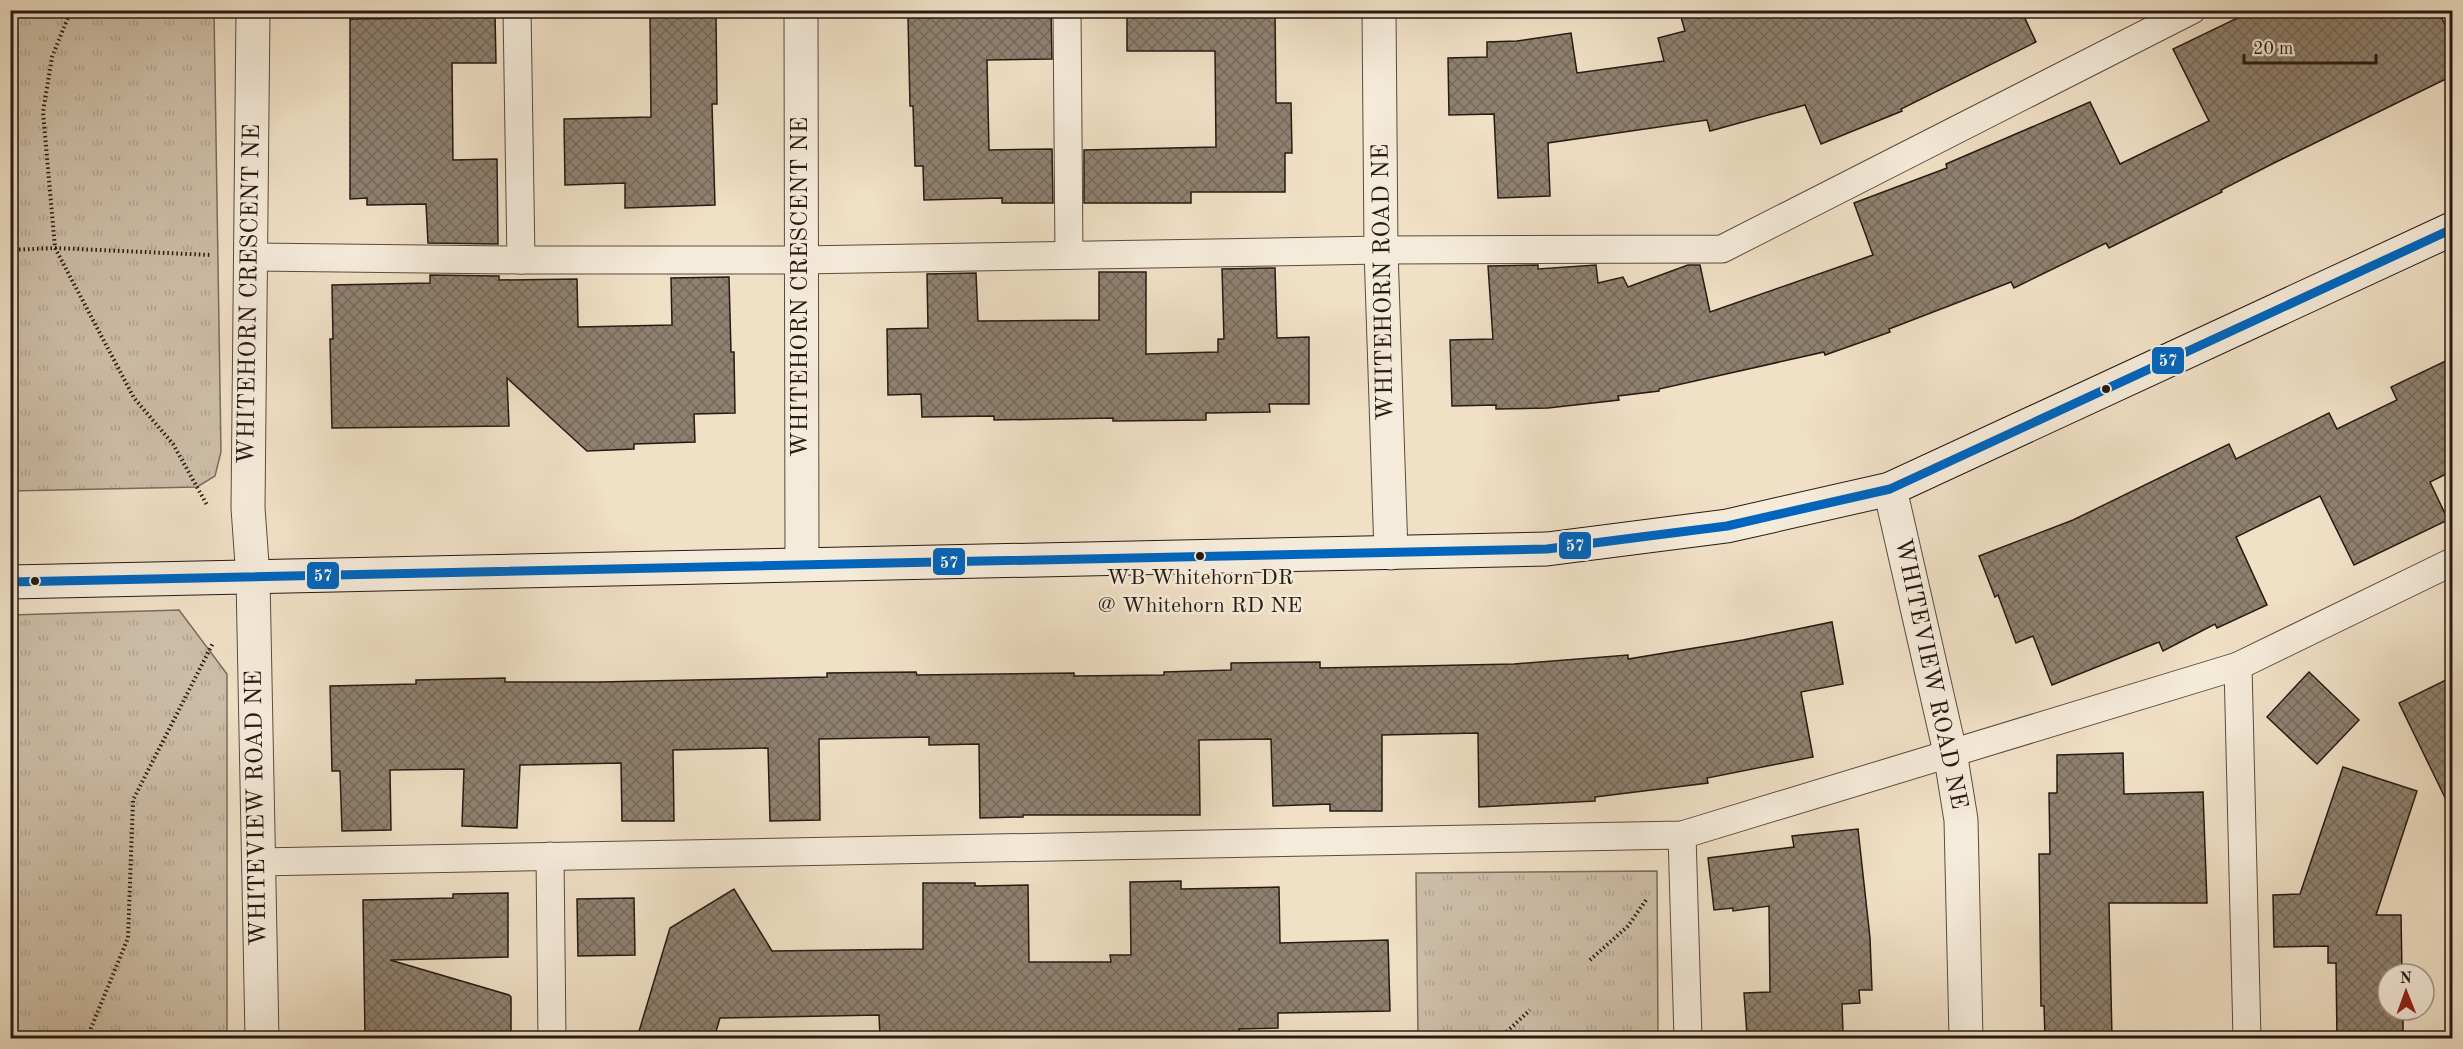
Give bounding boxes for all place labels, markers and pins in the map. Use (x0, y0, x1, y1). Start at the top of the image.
unlabelled marker (2100, 383, 2112, 395)
marker: WB Whitehorn DR @ Whitehorn RD NE (1194, 550, 1206, 562)
place label: WB Whitehorn DR @ Whitehorn RD NE (1098, 567, 1302, 617)
unlabelled marker (29, 575, 41, 587)

